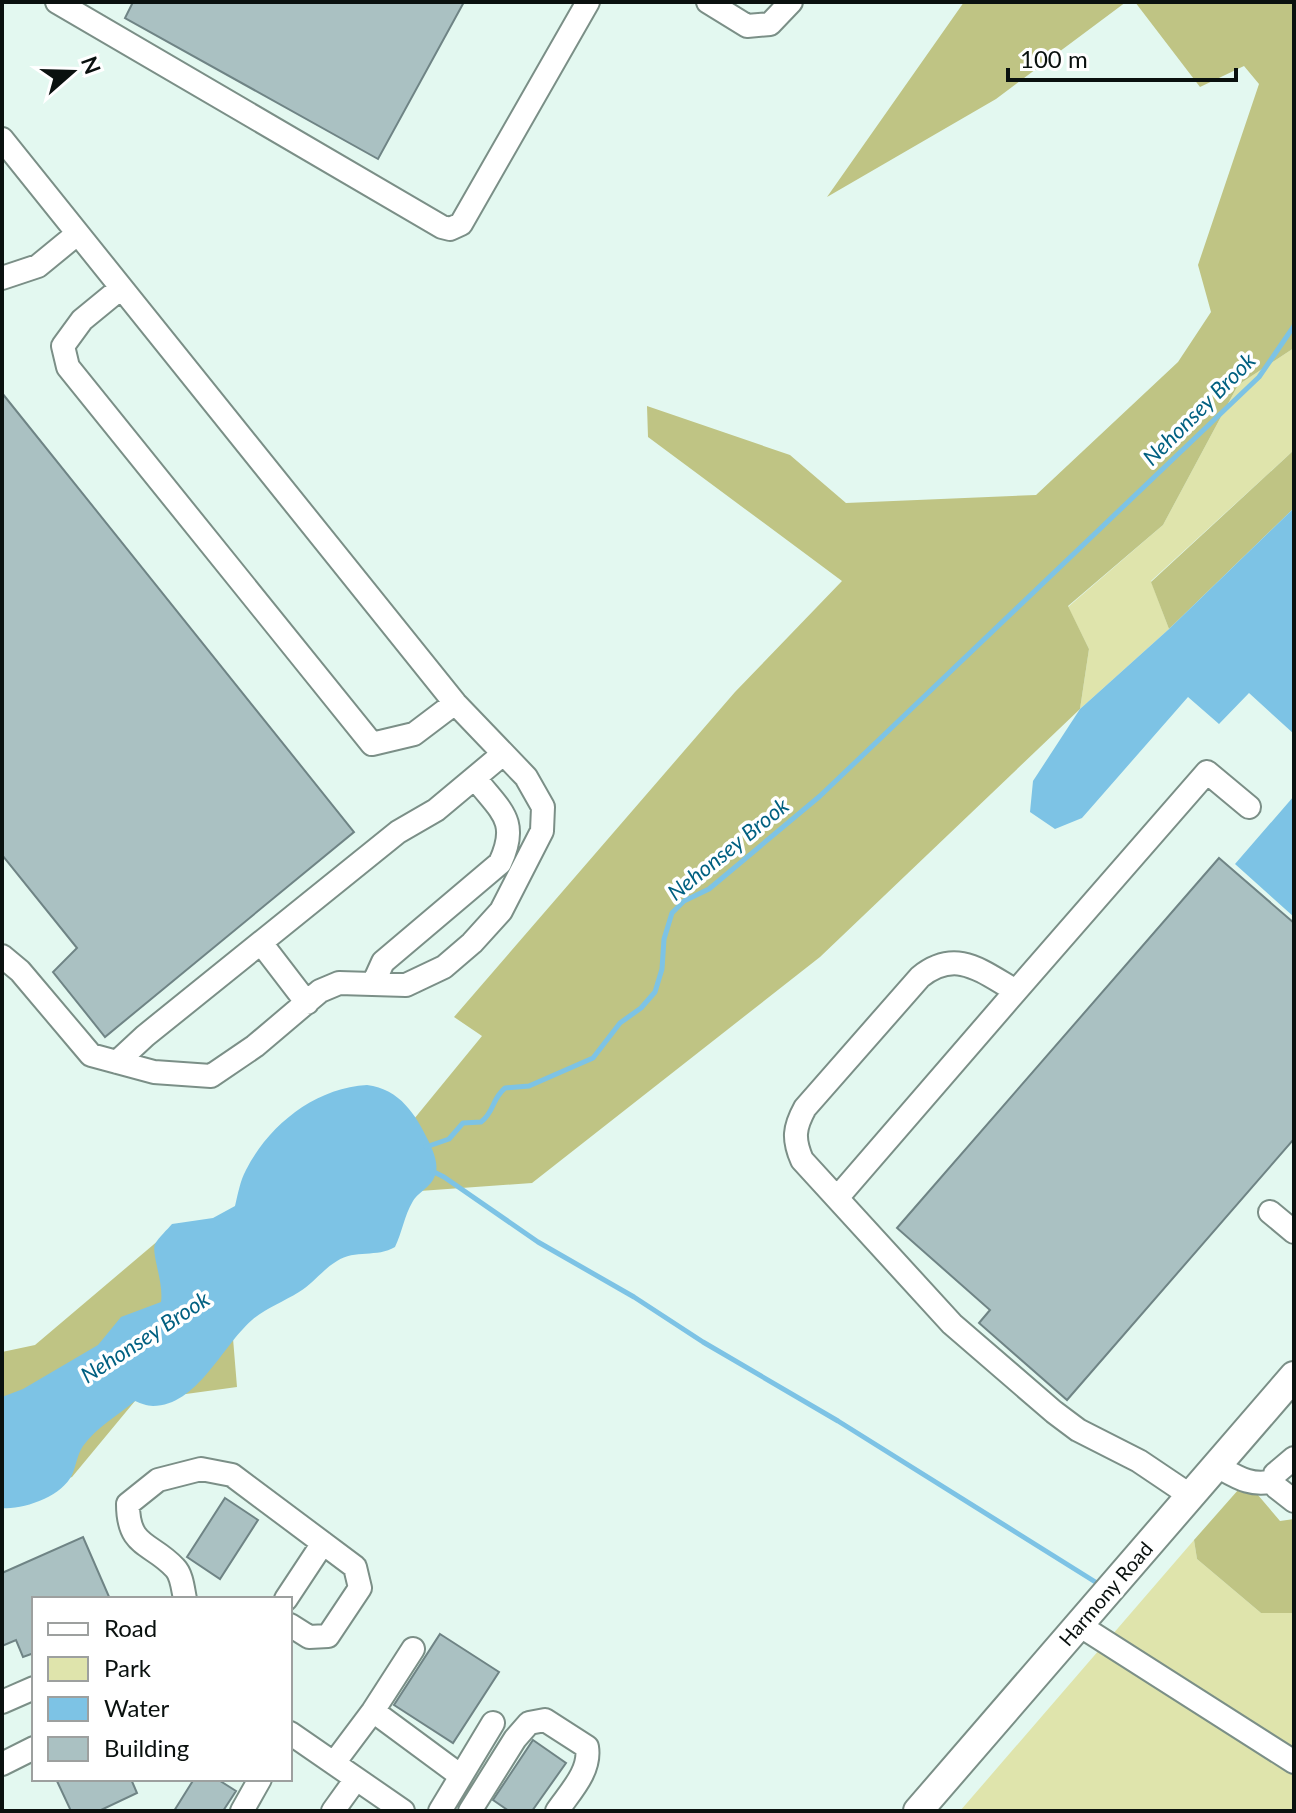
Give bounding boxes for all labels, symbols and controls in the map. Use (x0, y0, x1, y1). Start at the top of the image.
north arrow (32, 32, 112, 112)
scale bar (1008, 32, 1236, 82)
text: 100 m (1020, 44, 1088, 73)
text: N (76, 52, 107, 78)
water label: Nehonsey Brook (1137, 346, 1261, 471)
water label: Nehonsey Brook (662, 791, 794, 906)
water label: Nehonsey Brook (75, 1285, 215, 1388)
street label: Harmony Road (1053, 1536, 1157, 1650)
legend (32, 1597, 292, 1781)
text: Road (104, 1613, 157, 1642)
text: Park (104, 1653, 152, 1682)
text: Water (104, 1693, 169, 1722)
text: Building (104, 1733, 189, 1762)

